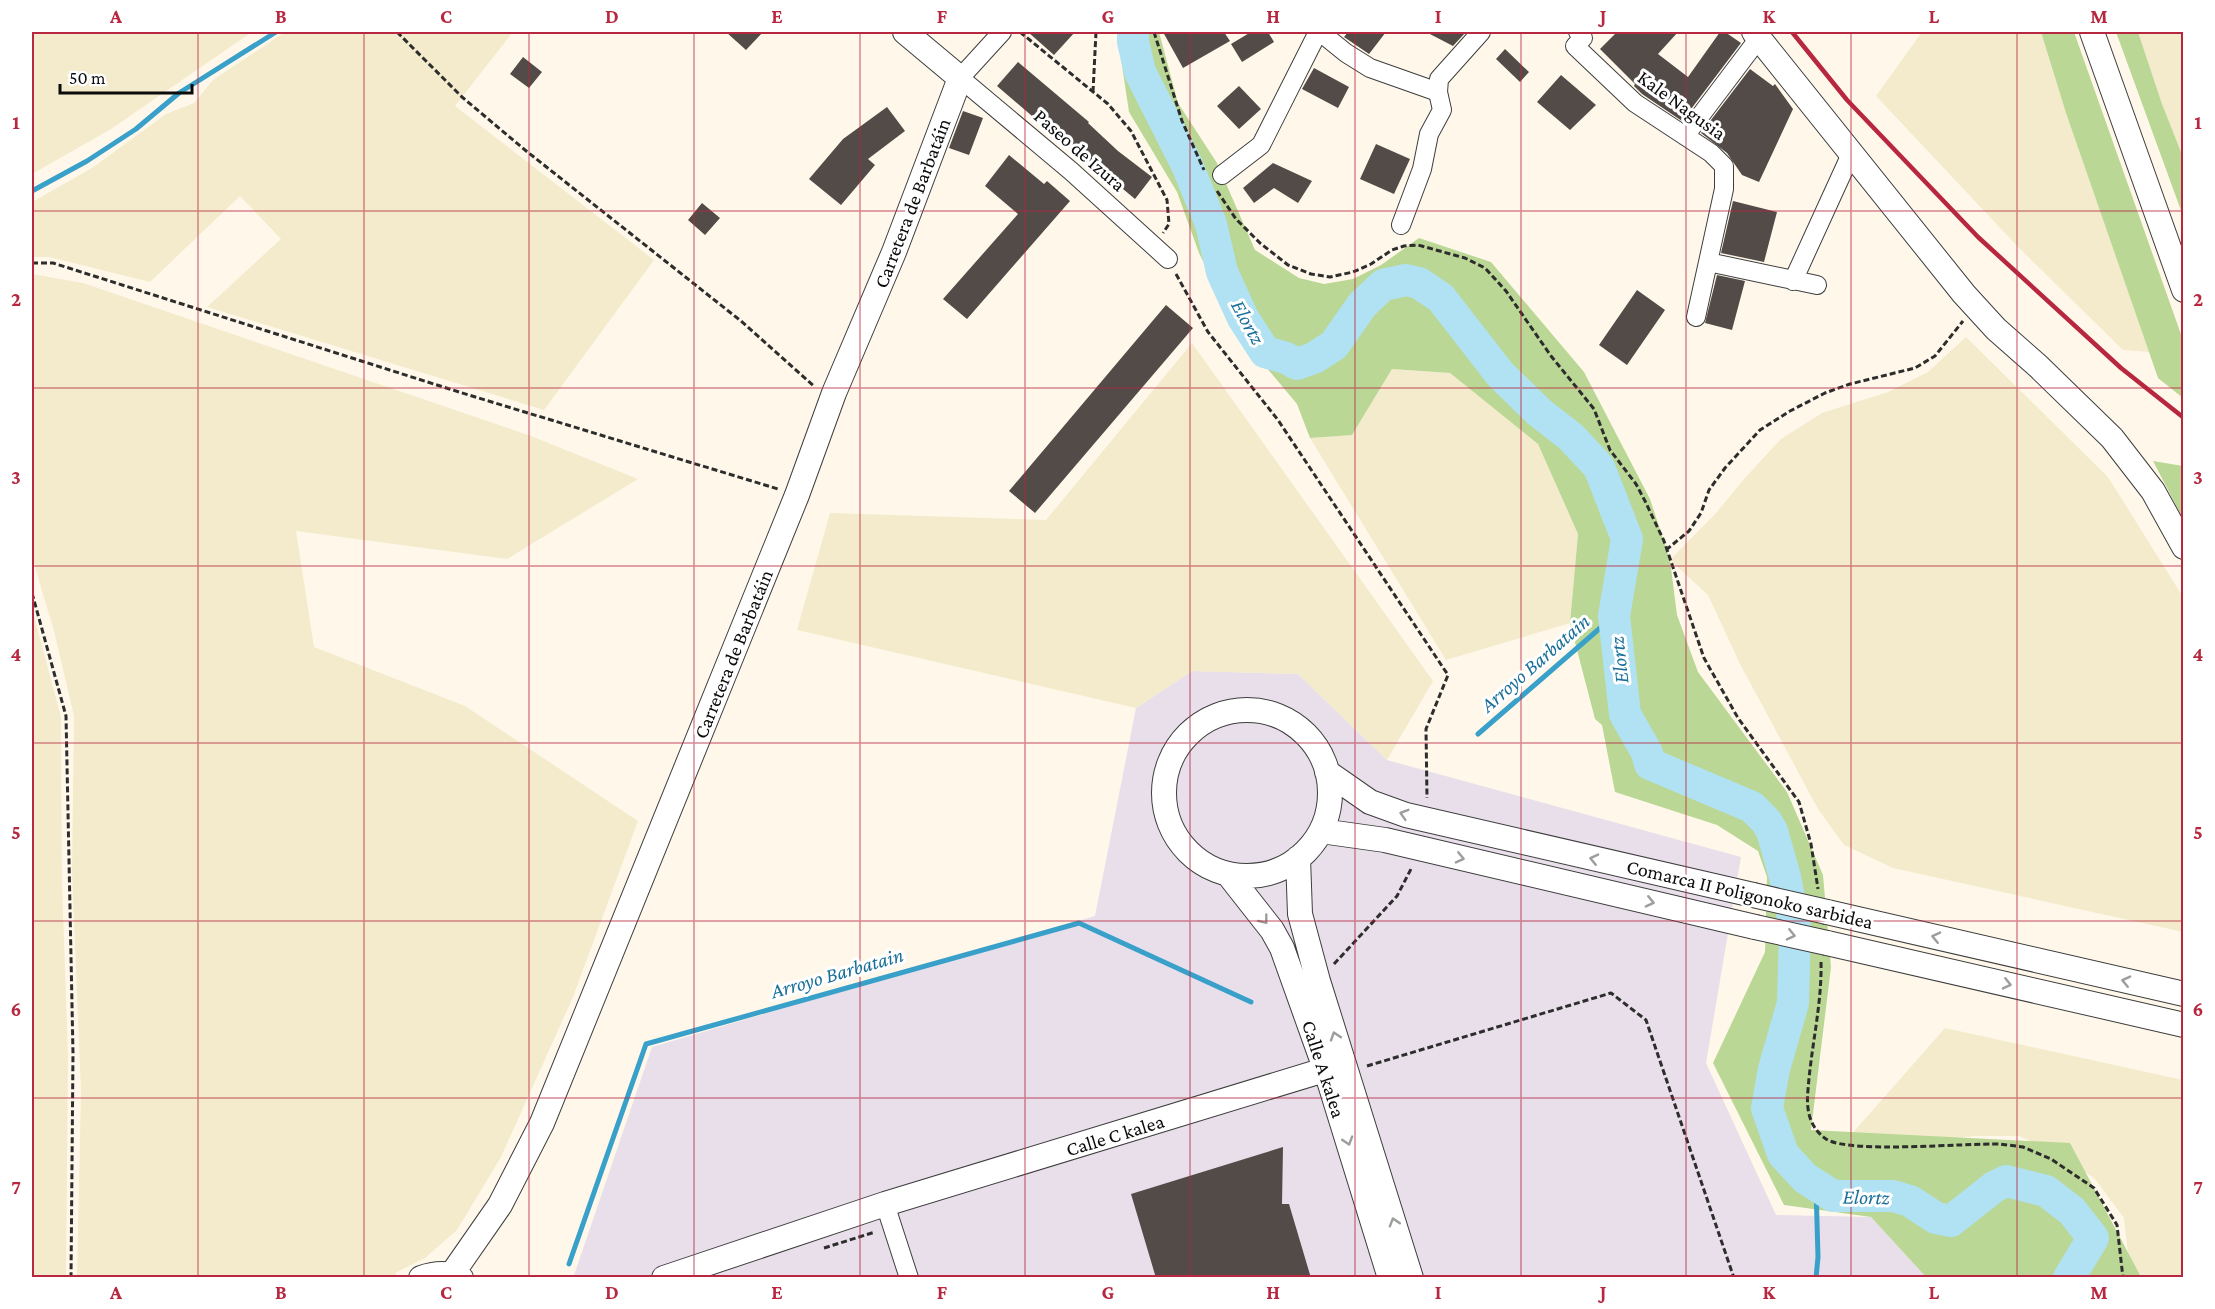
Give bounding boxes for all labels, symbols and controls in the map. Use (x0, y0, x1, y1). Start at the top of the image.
text: A (109, 5, 123, 27)
text: B (275, 5, 287, 27)
text: C (440, 5, 452, 27)
text: D (605, 5, 619, 27)
text: E (771, 5, 783, 27)
text: F (937, 5, 948, 27)
text: G (1102, 5, 1115, 27)
text: H (1266, 5, 1280, 27)
text: I (1435, 5, 1442, 27)
text: J (1598, 5, 1607, 27)
text: K (1763, 5, 1777, 27)
text: L (1929, 5, 1940, 27)
text: M (2090, 5, 2108, 27)
scale bar (60, 57, 192, 95)
street label: Kale Nagusia (1633, 66, 1730, 145)
text: 50 m (69, 68, 106, 88)
street label: Paseo de Izura (1030, 104, 1130, 196)
text: 1 (12, 111, 20, 133)
text: 1 (2194, 111, 2202, 133)
street label: Carretera de Barbatáin (869, 115, 955, 291)
text: 2 (11, 288, 21, 310)
text: 2 (2193, 288, 2203, 310)
water label: Elortz (1226, 296, 1270, 349)
text: 3 (11, 466, 21, 488)
text: 3 (2193, 466, 2203, 488)
street label: Carretera de Barbatáin (689, 566, 777, 742)
water label: Arroyo Barbatain (1475, 609, 1595, 718)
water label: Elortz (1605, 634, 1633, 685)
text: 4 (11, 643, 22, 665)
text: 4 (2193, 643, 2204, 665)
one-way arrow (1399, 809, 1410, 821)
text: 5 (11, 821, 21, 843)
text: 5 (2193, 821, 2203, 843)
one-way arrow (1455, 851, 1465, 864)
one-way arrow (1589, 853, 1599, 866)
street label: Comarca II Poligonoko sarbidea (1624, 855, 1875, 934)
one-way arrow (1645, 895, 1655, 908)
one-way arrow (1257, 914, 1268, 925)
one-way arrow (1786, 928, 1796, 941)
one-way arrow (1932, 931, 1942, 944)
water label: Arroyo Barbatain (767, 943, 906, 1004)
one-way arrow (2122, 975, 2132, 988)
one-way arrow (2002, 977, 2012, 990)
text: 6 (11, 998, 21, 1020)
text: 6 (2193, 998, 2203, 1020)
street label: Calle A kalea (1298, 1018, 1350, 1120)
one-way arrow (1330, 1031, 1342, 1042)
street label: Calle C kalea (1063, 1110, 1167, 1160)
one-way arrow (1340, 1135, 1353, 1146)
text: 7 (11, 1176, 21, 1198)
text: 7 (2193, 1176, 2203, 1198)
water label: Elortz (1842, 1185, 1891, 1209)
one-way arrow (1388, 1217, 1401, 1228)
text: A (109, 1281, 123, 1303)
text: B (275, 1281, 287, 1303)
text: C (440, 1281, 452, 1303)
text: D (605, 1281, 619, 1303)
text: E (771, 1281, 783, 1303)
text: F (937, 1281, 948, 1303)
text: G (1102, 1281, 1115, 1303)
text: H (1266, 1281, 1280, 1303)
text: I (1435, 1281, 1442, 1303)
text: J (1598, 1281, 1607, 1303)
text: K (1763, 1281, 1777, 1303)
text: L (1929, 1281, 1940, 1303)
text: M (2090, 1281, 2108, 1303)

